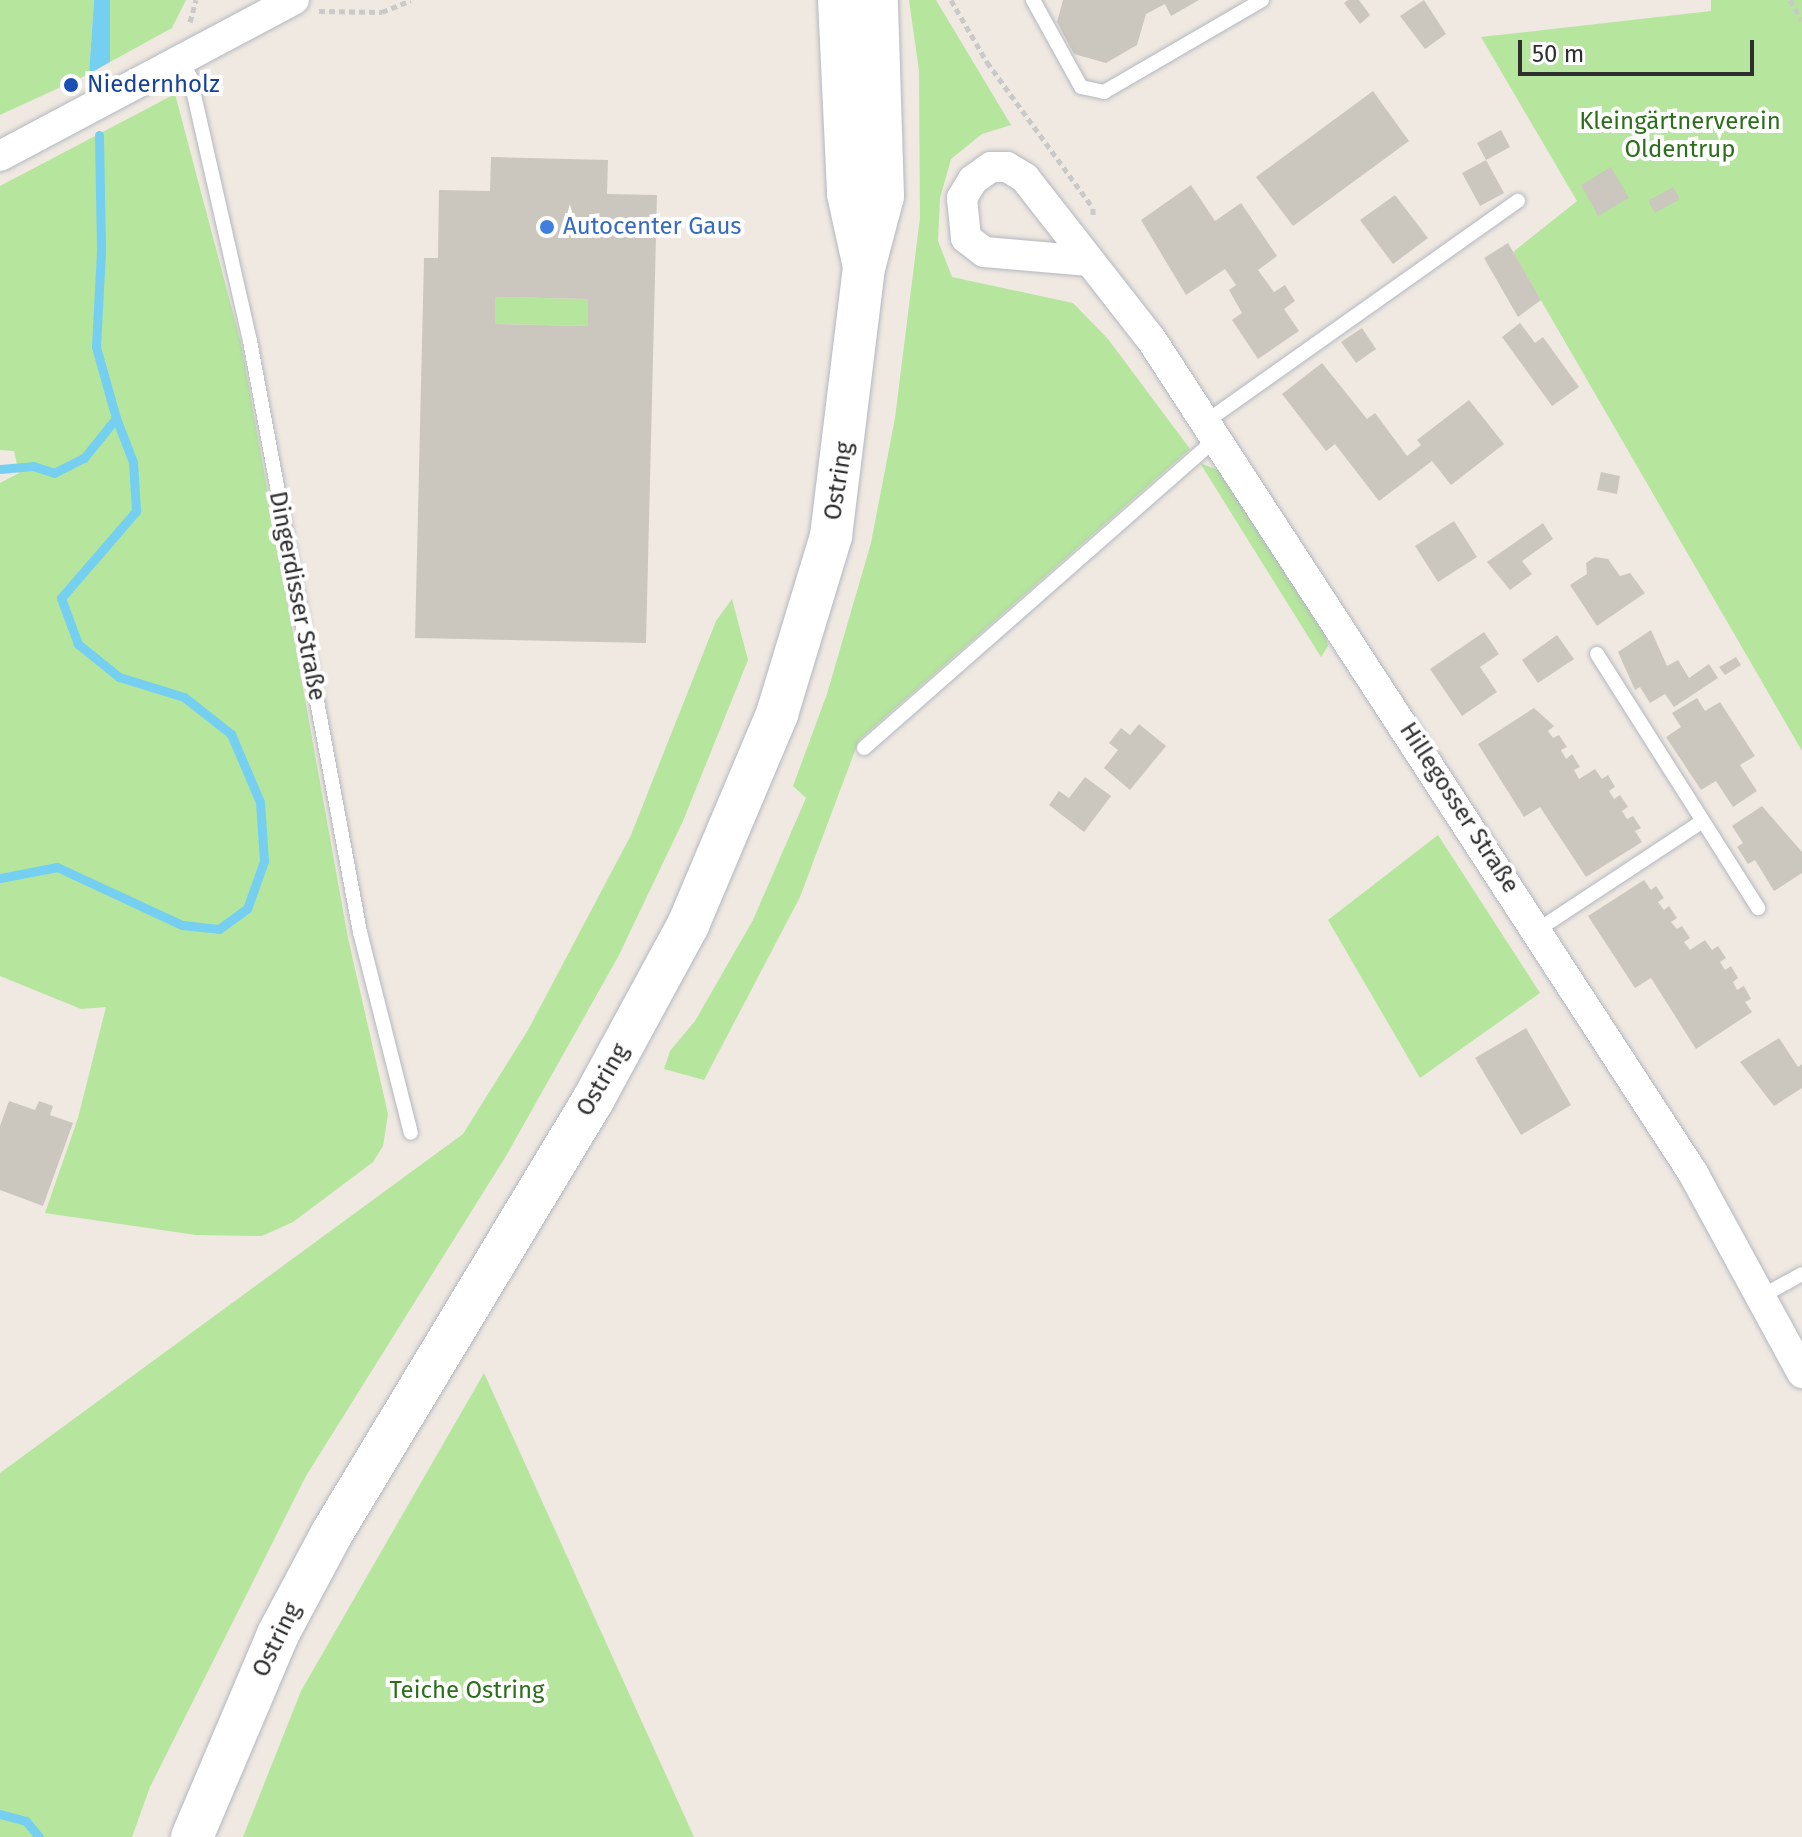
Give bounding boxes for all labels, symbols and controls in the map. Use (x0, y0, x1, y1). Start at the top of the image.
scale bar (1522, 24, 1758, 74)
text: 50 m (1532, 40, 1584, 68)
place label: Niedernholz (87, 71, 220, 99)
marker: Niedernholz (62, 76, 80, 94)
park label: Kleingärtnerverein Oldentrup (1579, 108, 1781, 164)
place label: Autocenter Gaus (563, 213, 742, 241)
marker: Autocenter Gaus (538, 218, 556, 236)
street label: Ostring (819, 440, 859, 522)
street label: Dingerdisser Straße (263, 489, 331, 703)
street label: Hillegosser Straße (1393, 717, 1525, 899)
street label: Ostring (571, 1039, 635, 1121)
street label: Ostring (247, 1598, 307, 1682)
park label: Teiche Ostring (390, 1677, 544, 1705)

